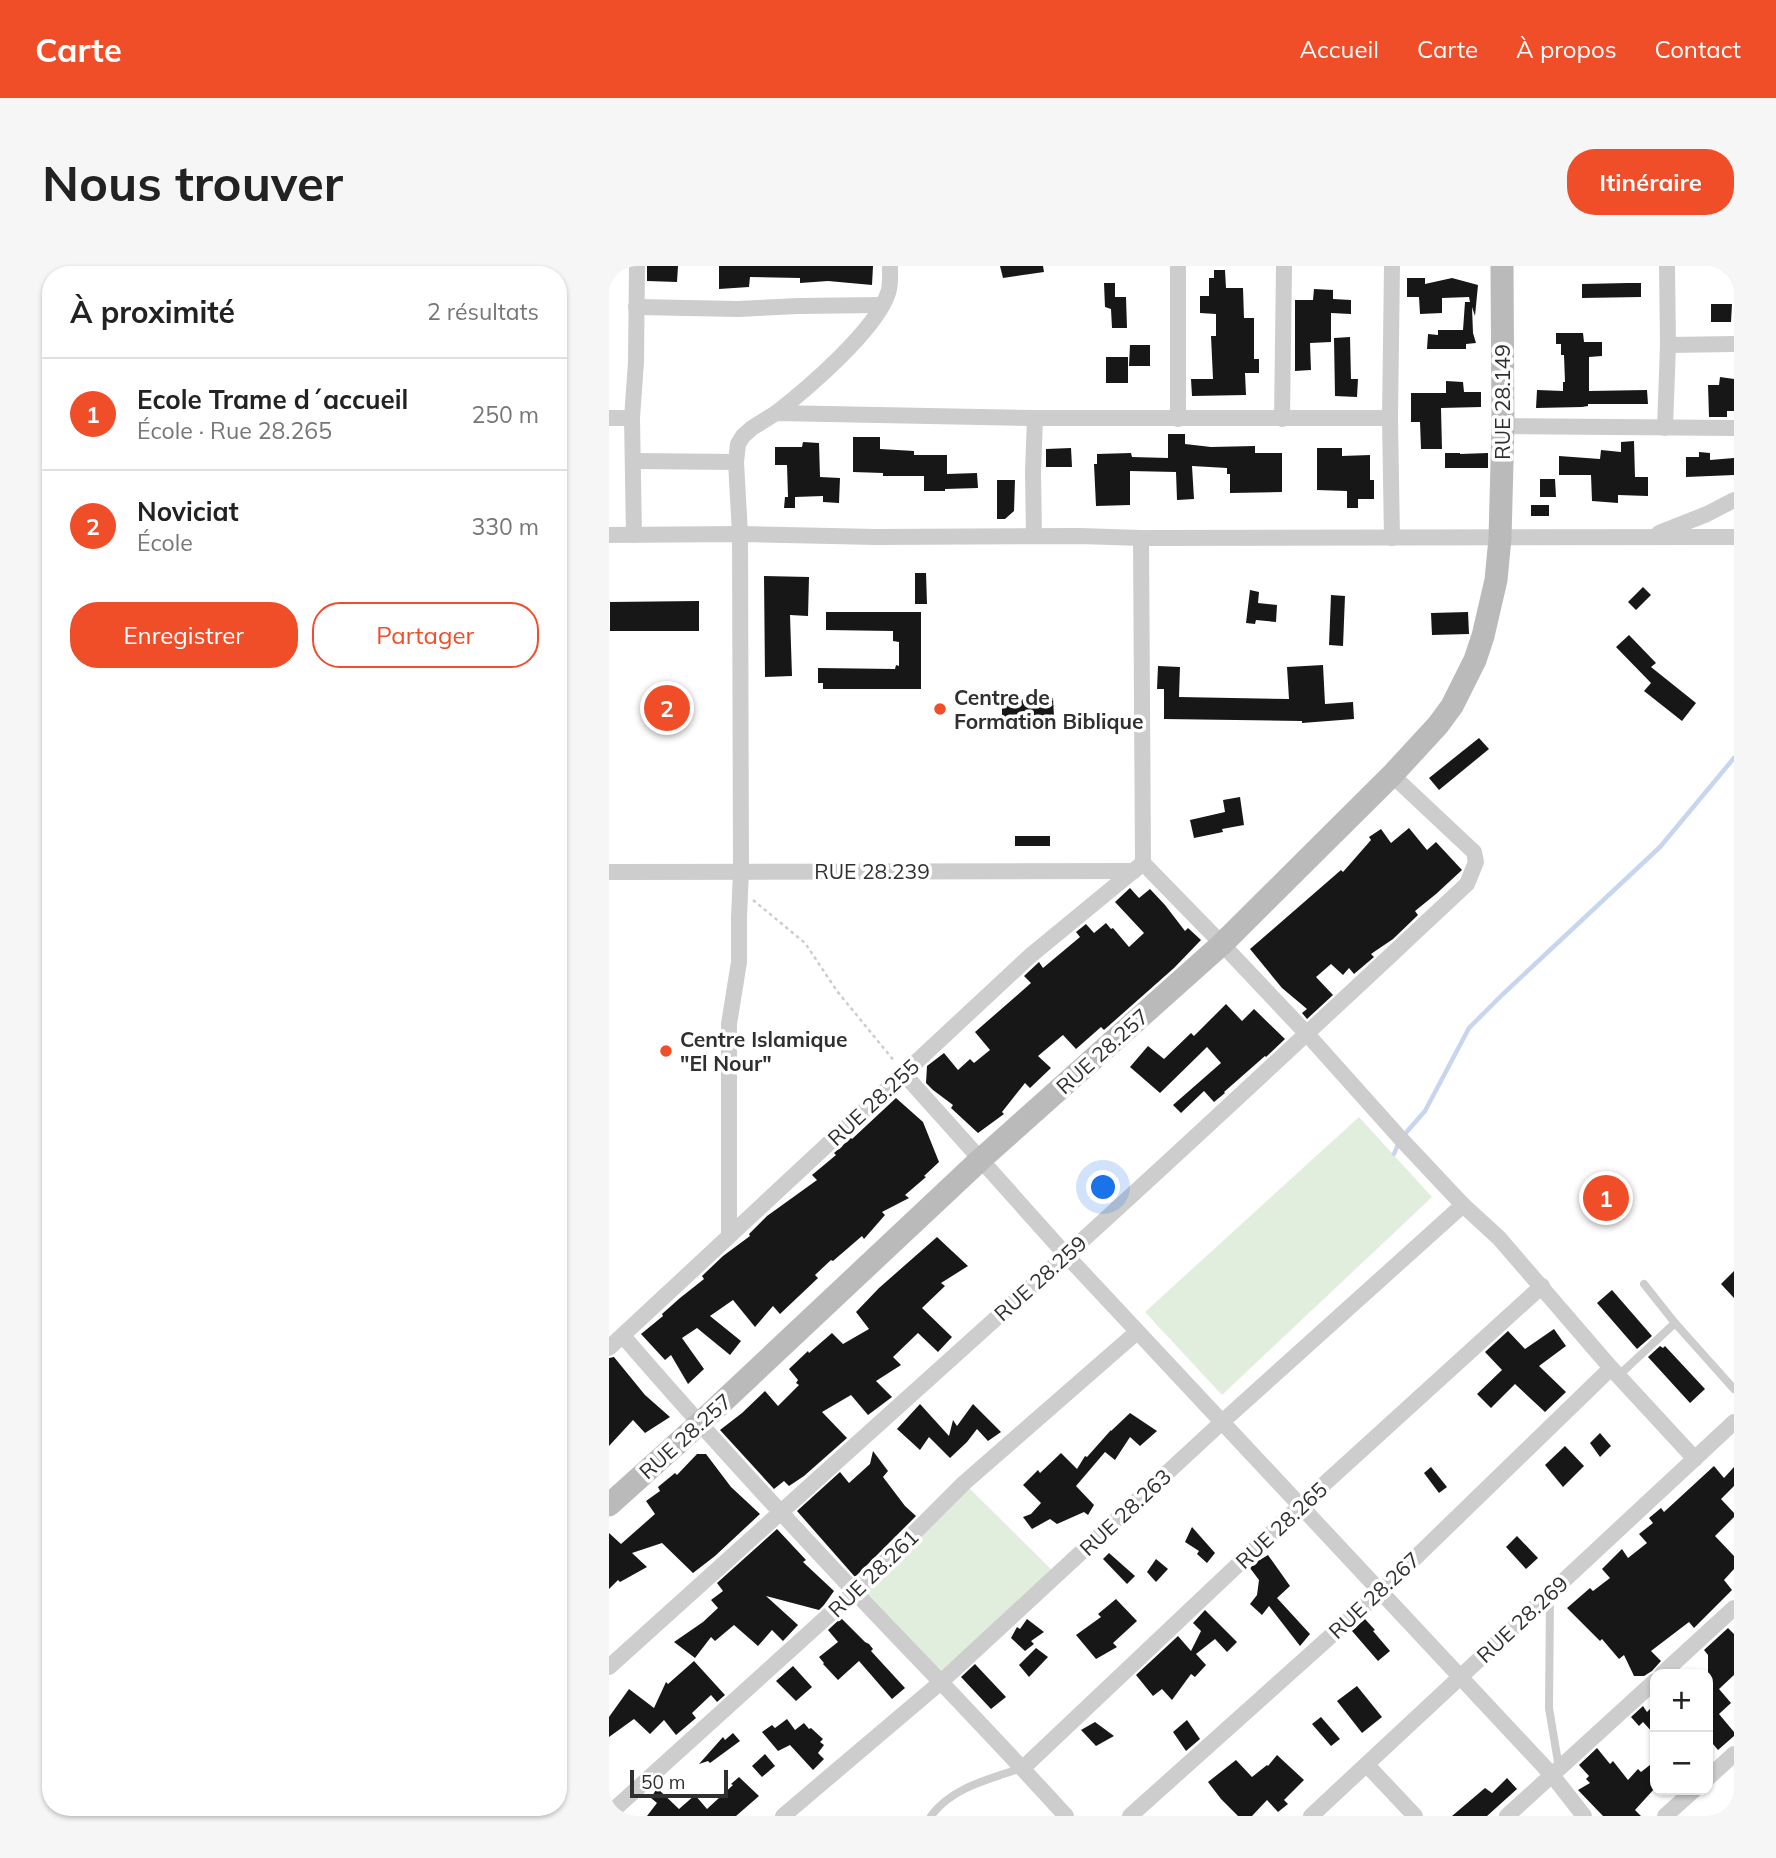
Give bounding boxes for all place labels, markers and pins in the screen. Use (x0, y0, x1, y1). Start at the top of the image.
pin: 2 (644, 682, 690, 734)
place label: Centre de Formation Biblique (954, 684, 1144, 734)
marker: Centre de Formation Biblique (932, 701, 948, 717)
place label: Centre Islamique "El Nour" (680, 1026, 848, 1076)
marker: Centre Islamique "El Nour" (658, 1043, 674, 1059)
pin: 1 (1583, 1172, 1629, 1224)

